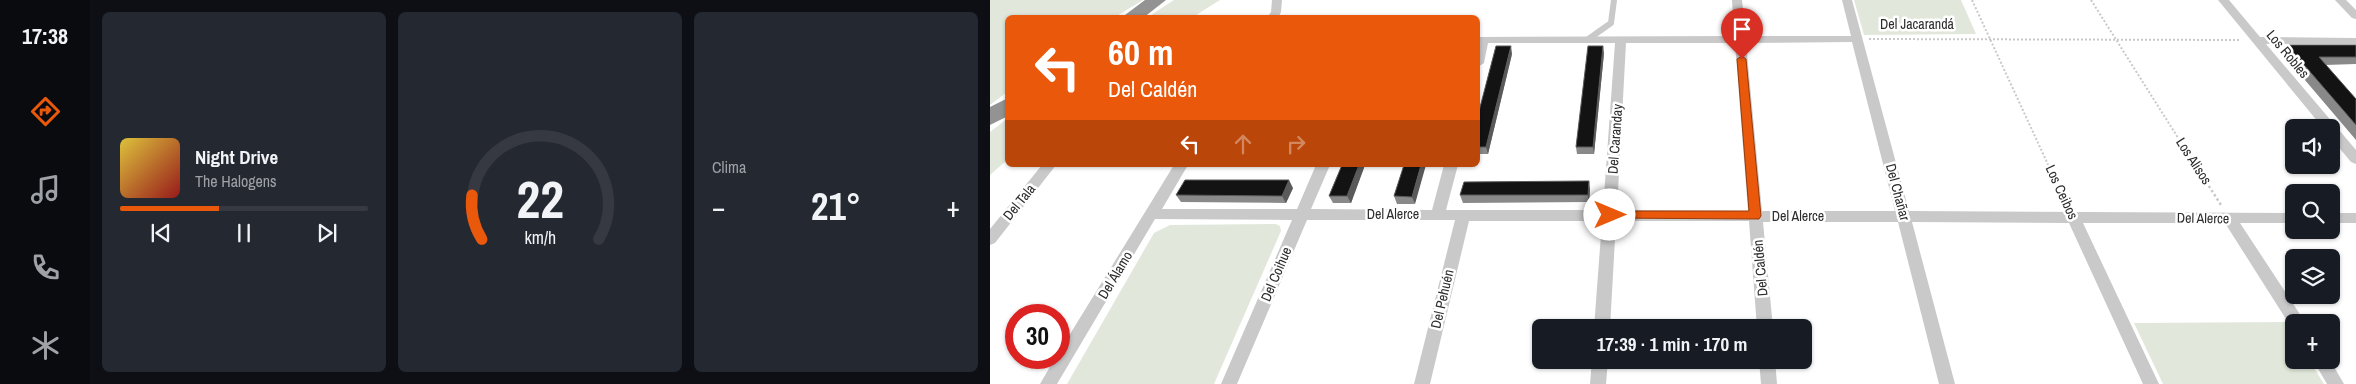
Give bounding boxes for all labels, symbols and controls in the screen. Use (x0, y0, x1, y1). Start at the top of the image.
pin (1721, 8, 1763, 59)
icon: arrive (1728, 15, 1756, 43)
street label: Del Jacarandá (1880, 15, 1955, 33)
text: 17:38 (22, 21, 68, 51)
street label: Los Robles (2263, 26, 2314, 82)
text: 60 m (1108, 29, 1173, 76)
icon: left (1025, 35, 1090, 100)
text: Del Caldén (1108, 74, 1197, 104)
icon: directions (28, 94, 63, 129)
street label: Del Caranday (1604, 103, 1626, 175)
map controls (2285, 119, 2340, 369)
button: sound (2285, 119, 2340, 174)
icon: left (1176, 130, 1204, 158)
icon: ahead (1229, 130, 1257, 158)
icon: right (1282, 130, 1310, 158)
street label: Los Alisos (2172, 134, 2216, 188)
text: Night Drive (195, 144, 278, 170)
text: Clima (712, 156, 746, 178)
street label: Del Chañar (1882, 162, 1914, 223)
street label: Los Ceibos (2042, 162, 2083, 222)
text: 22 (516, 164, 564, 234)
text: The Halogens (195, 170, 277, 192)
icon: music (28, 172, 63, 207)
street label: Del Tala (999, 180, 1039, 224)
text: 21° (811, 181, 861, 232)
button: search (2285, 184, 2340, 239)
text: − (712, 188, 725, 226)
text: + (947, 188, 960, 226)
position arrow (1583, 188, 1635, 240)
street label: Del Alerce (1367, 205, 1419, 223)
street label: Del Alerce (1772, 207, 1824, 225)
street label: Del Alerce (2177, 209, 2229, 227)
icon: previous (147, 219, 175, 247)
icon: pause (230, 219, 258, 247)
icon: next (313, 219, 341, 247)
text: km/h (524, 226, 556, 250)
street label: Del Caldén (1749, 239, 1771, 297)
street label: Del Coihue (1256, 244, 1296, 304)
street label: Del Álamo (1094, 248, 1136, 302)
button: layers (2285, 249, 2340, 304)
icon: phone (28, 250, 63, 285)
street label: Del Pehuén (1426, 268, 1458, 330)
speed limit sign: 30 (1005, 304, 1070, 369)
button: + (2285, 314, 2340, 369)
icon: climate (28, 328, 63, 363)
text: 17:39 · 1 min · 170 m (1597, 331, 1747, 357)

